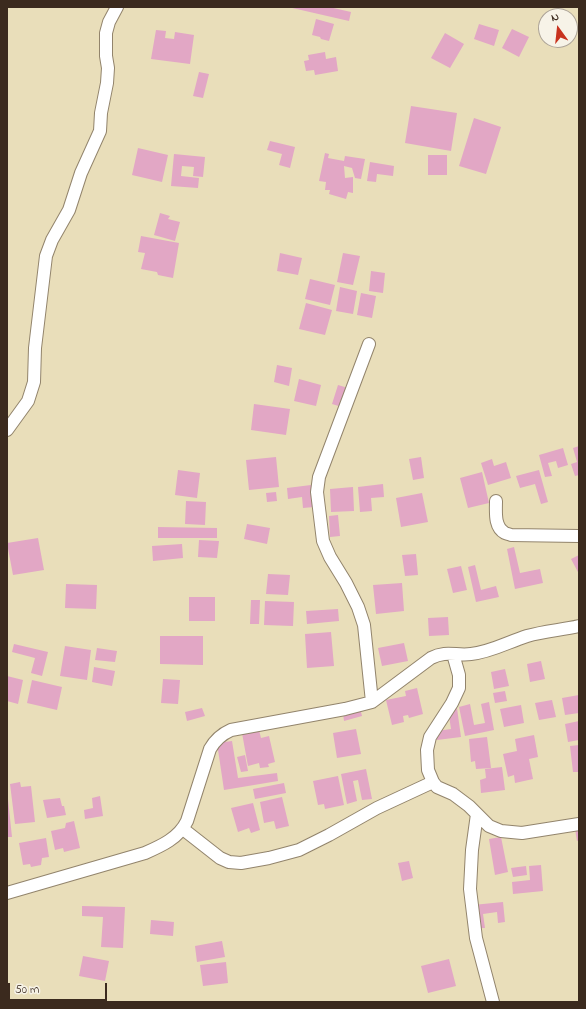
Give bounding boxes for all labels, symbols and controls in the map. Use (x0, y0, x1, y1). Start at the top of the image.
north arrow (538, 8, 578, 48)
text: N (549, 9, 561, 26)
scale bar (10, 975, 109, 1001)
text: 50 m (15, 981, 39, 999)

